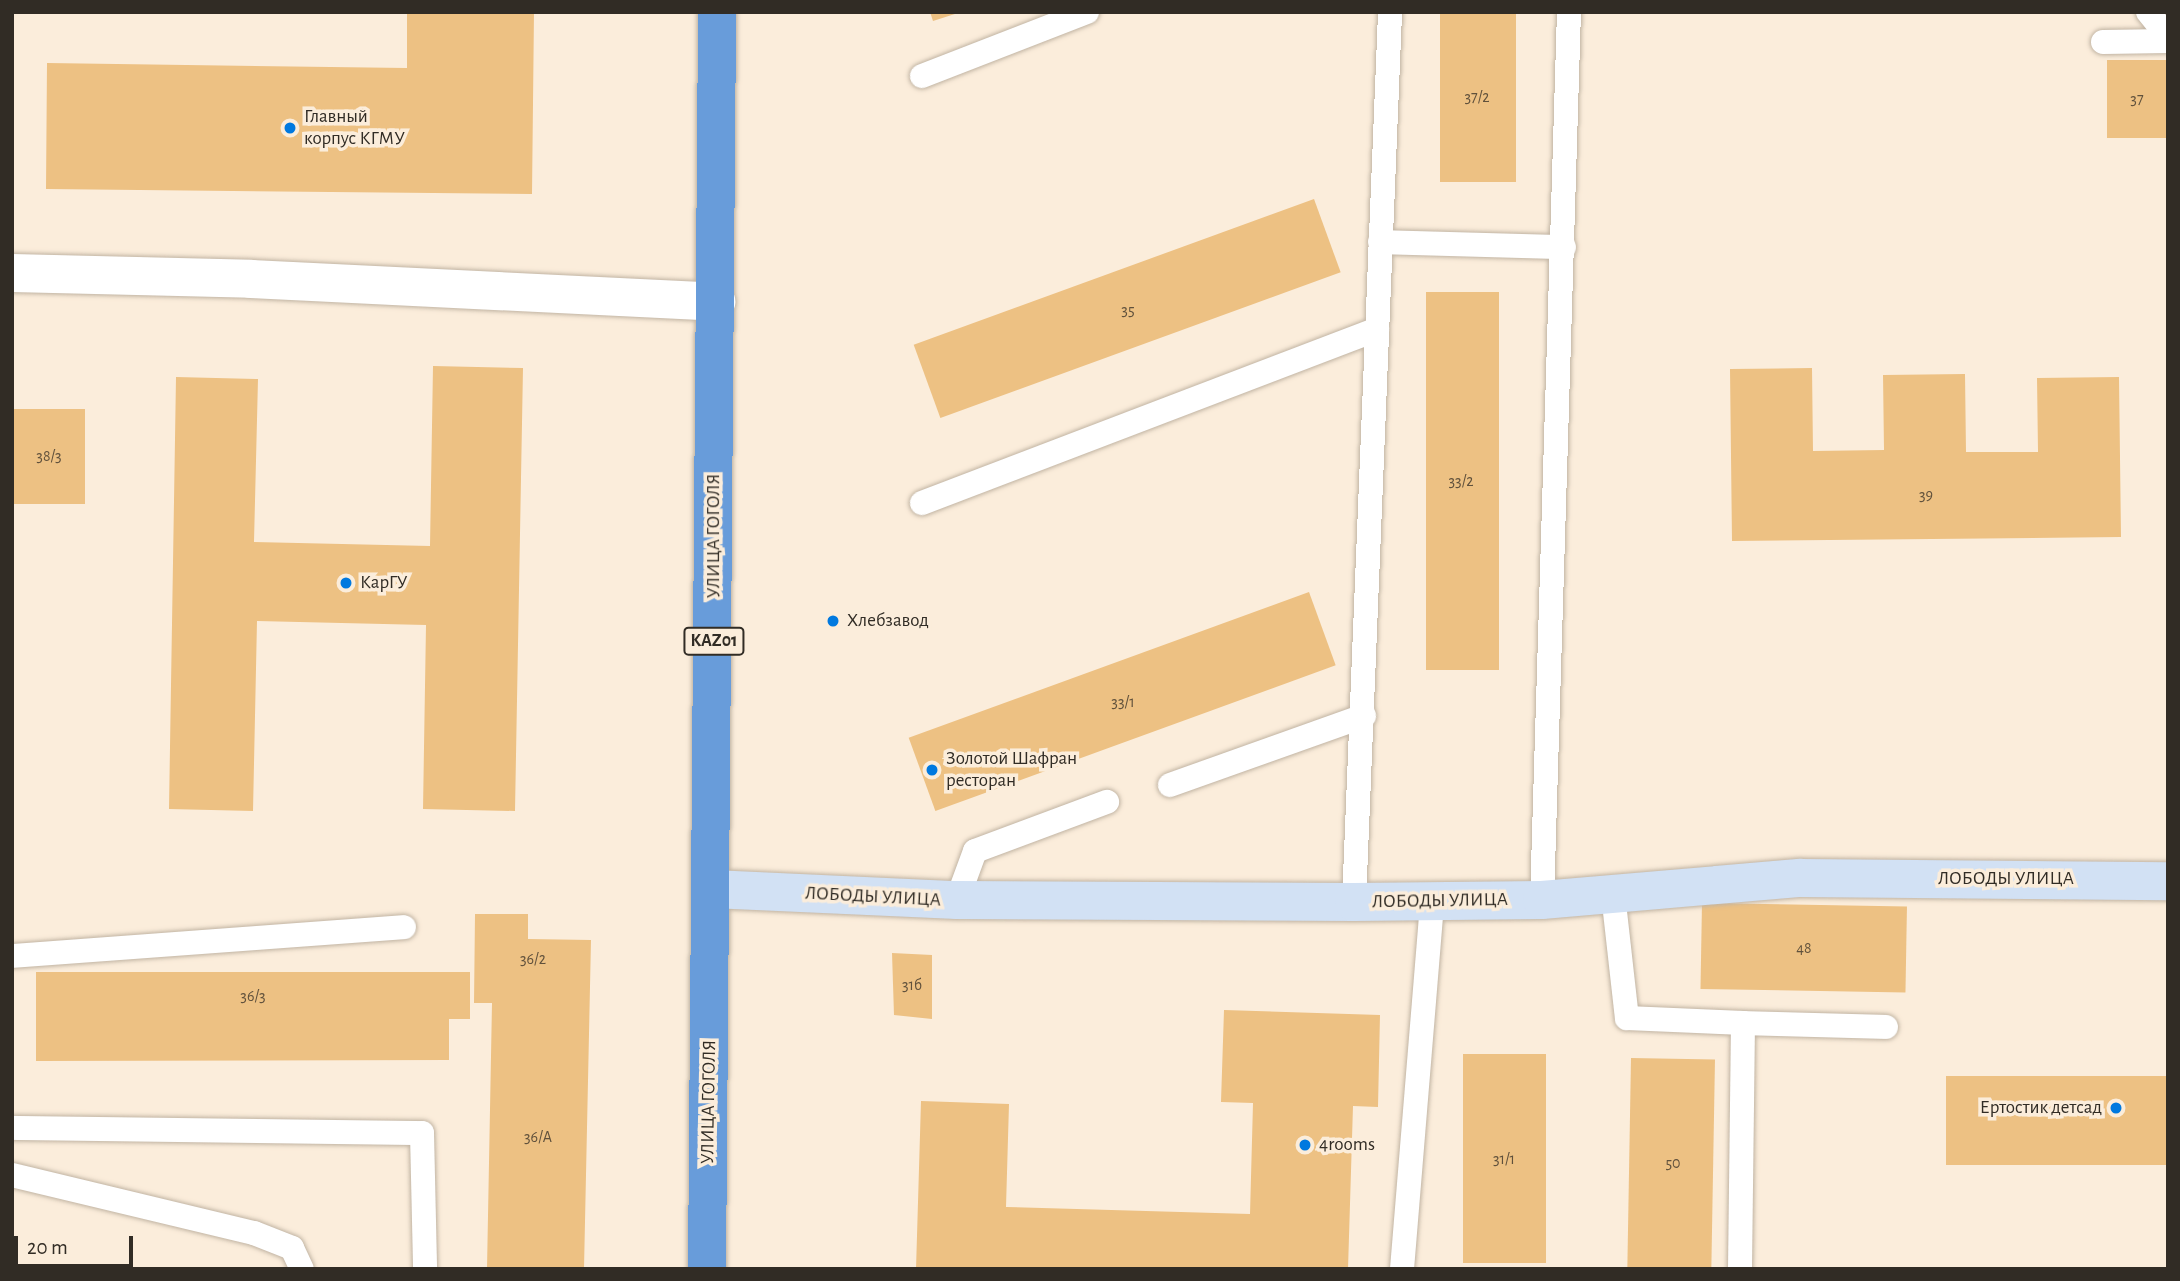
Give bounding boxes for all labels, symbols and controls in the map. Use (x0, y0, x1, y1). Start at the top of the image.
house number: 37/2 (1464, 87, 1490, 107)
house number: 37 (2130, 89, 2144, 109)
place label: Главный корпус КГМУ (304, 106, 405, 150)
marker: Главный корпус КГМУ (282, 120, 298, 136)
house number: 35 (1121, 300, 1135, 320)
house number: 38/3 (36, 446, 62, 466)
house number: 33/2 (1448, 471, 1474, 491)
street label: УЛИЦА ГОГОЛЯ (703, 474, 725, 598)
house number: 39 (1919, 485, 1933, 505)
place label: КарГУ (360, 572, 407, 594)
marker: КарГУ (338, 575, 354, 591)
place label: Хлебзавод (847, 610, 929, 632)
marker: Хлебзавод (825, 613, 841, 629)
road number: KАZ01 (682, 626, 746, 656)
house number: 33/1 (1111, 692, 1135, 712)
place label: Золотой Шафран ресторан (946, 748, 1077, 792)
marker: Золотой Шафран ресторан (924, 762, 940, 778)
street label: ЛОБОДЫ УЛИЦА (1938, 868, 2074, 890)
street label: ЛОБОДЫ УЛИЦА (805, 882, 941, 912)
street label: ЛОБОДЫ УЛИЦА (1372, 888, 1508, 914)
house number: 48 (1796, 938, 1812, 958)
house number: 36/2 (520, 949, 546, 969)
house number: 31б (902, 975, 922, 995)
house number: 36/3 (240, 986, 266, 1006)
street label: УЛИЦА ГОГОЛЯ (697, 1040, 721, 1164)
place label: Ертостик детсад (1980, 1097, 2102, 1119)
marker: Ертостик детсад (2108, 1100, 2124, 1116)
house number: 36/A (524, 1127, 552, 1147)
place label: 4rooms (1319, 1134, 1375, 1156)
marker: 4rooms (1297, 1137, 1313, 1153)
house number: 31/1 (1493, 1149, 1515, 1169)
house number: 50 (1665, 1153, 1681, 1173)
scale bar (18, 1222, 136, 1266)
text: 20 m (27, 1237, 68, 1258)

